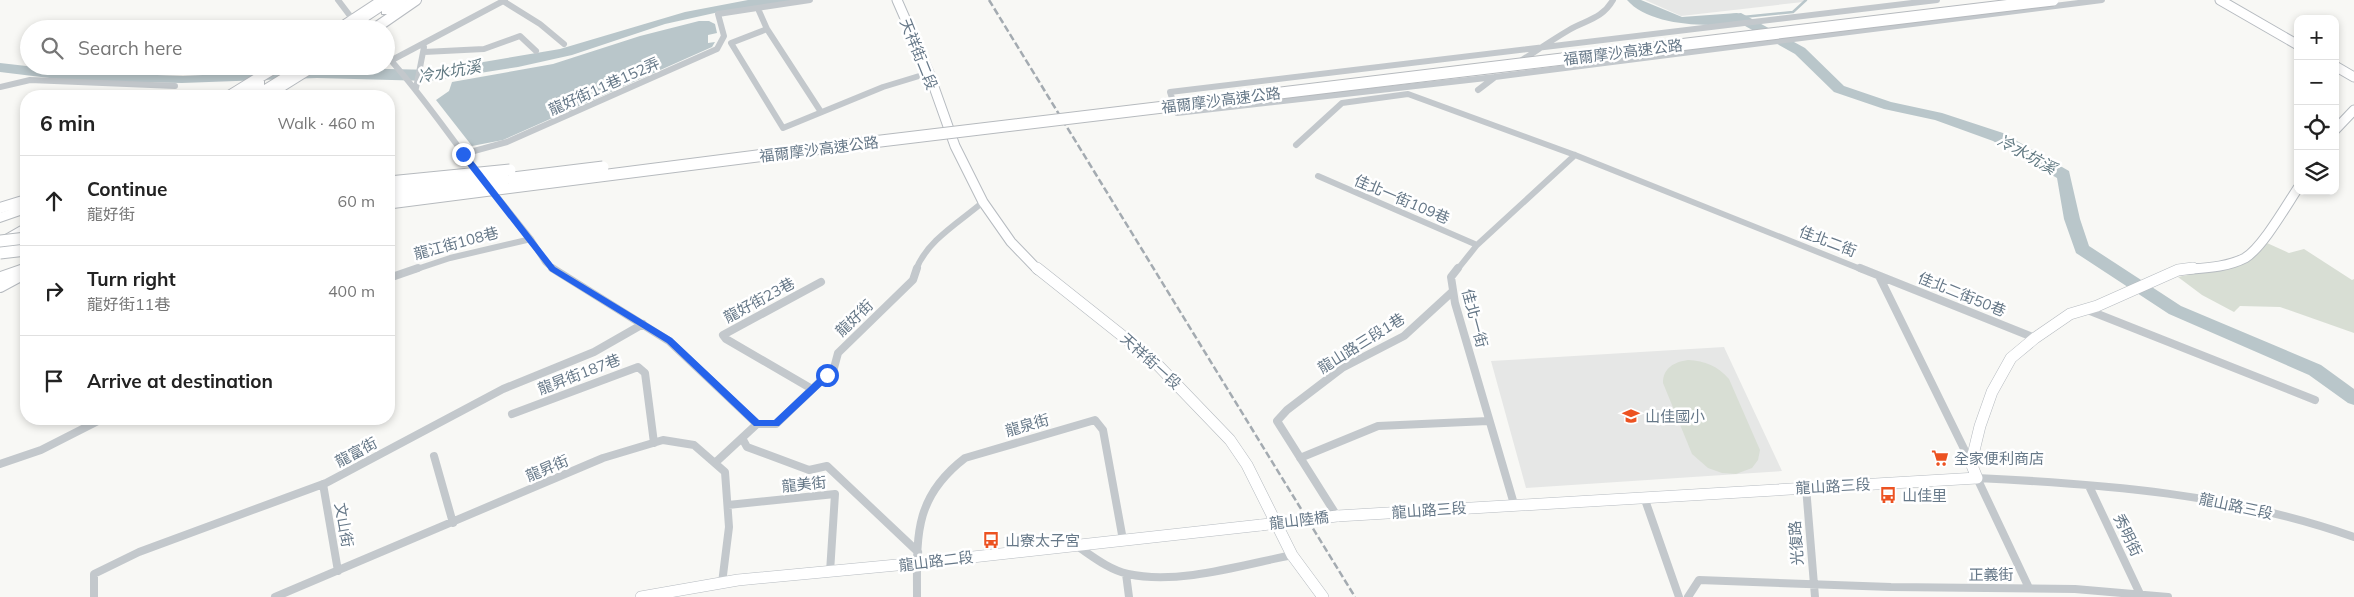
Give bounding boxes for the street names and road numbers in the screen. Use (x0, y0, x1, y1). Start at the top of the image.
street label: 天祥街二段 (896, 16, 942, 92)
street label: 福爾摩沙高速公路 (1562, 35, 1684, 69)
street label: 龍好街11巷152弄 (545, 53, 663, 119)
street label: 福爾摩沙高速公路 (1160, 83, 1282, 117)
street label: 福爾摩沙高速公路 (758, 132, 880, 166)
street label: 佳北一街109巷 (1351, 170, 1453, 228)
street label: 佳北二街 (1797, 221, 1859, 261)
street label: 龍江街108巷 (412, 223, 500, 263)
street label: 佳北二街50巷 (1915, 268, 2009, 320)
street label: 龍好街23巷 (720, 273, 798, 327)
street label: 佳北一街 (1458, 287, 1492, 349)
street label: 龍好街 (831, 296, 877, 340)
street label: 龍山路三段1巷 (1314, 309, 1408, 377)
street label: 天祥街一段 (1117, 329, 1185, 393)
street label: 龍昇街187巷 (535, 350, 623, 398)
street label: 龍泉街 (1003, 410, 1051, 440)
street label: 龍富街 (332, 433, 380, 471)
street label: 龍昇街 (523, 450, 571, 486)
street label: 龍美街 (781, 472, 827, 496)
street label: 龍山路三段 (1795, 475, 1871, 497)
street label: 龍山路三段 (2197, 489, 2275, 523)
street label: 龍山路三段 (1391, 498, 1467, 522)
street label: 文山街 (331, 501, 357, 549)
street label: 龍山陸橋 (1268, 507, 1330, 533)
street label: 秀明街 (2110, 511, 2146, 559)
street label: 光復路 (1785, 520, 1807, 566)
street label: 龍山路二段 (898, 547, 974, 575)
street label: 正義街 (1968, 565, 2014, 584)

